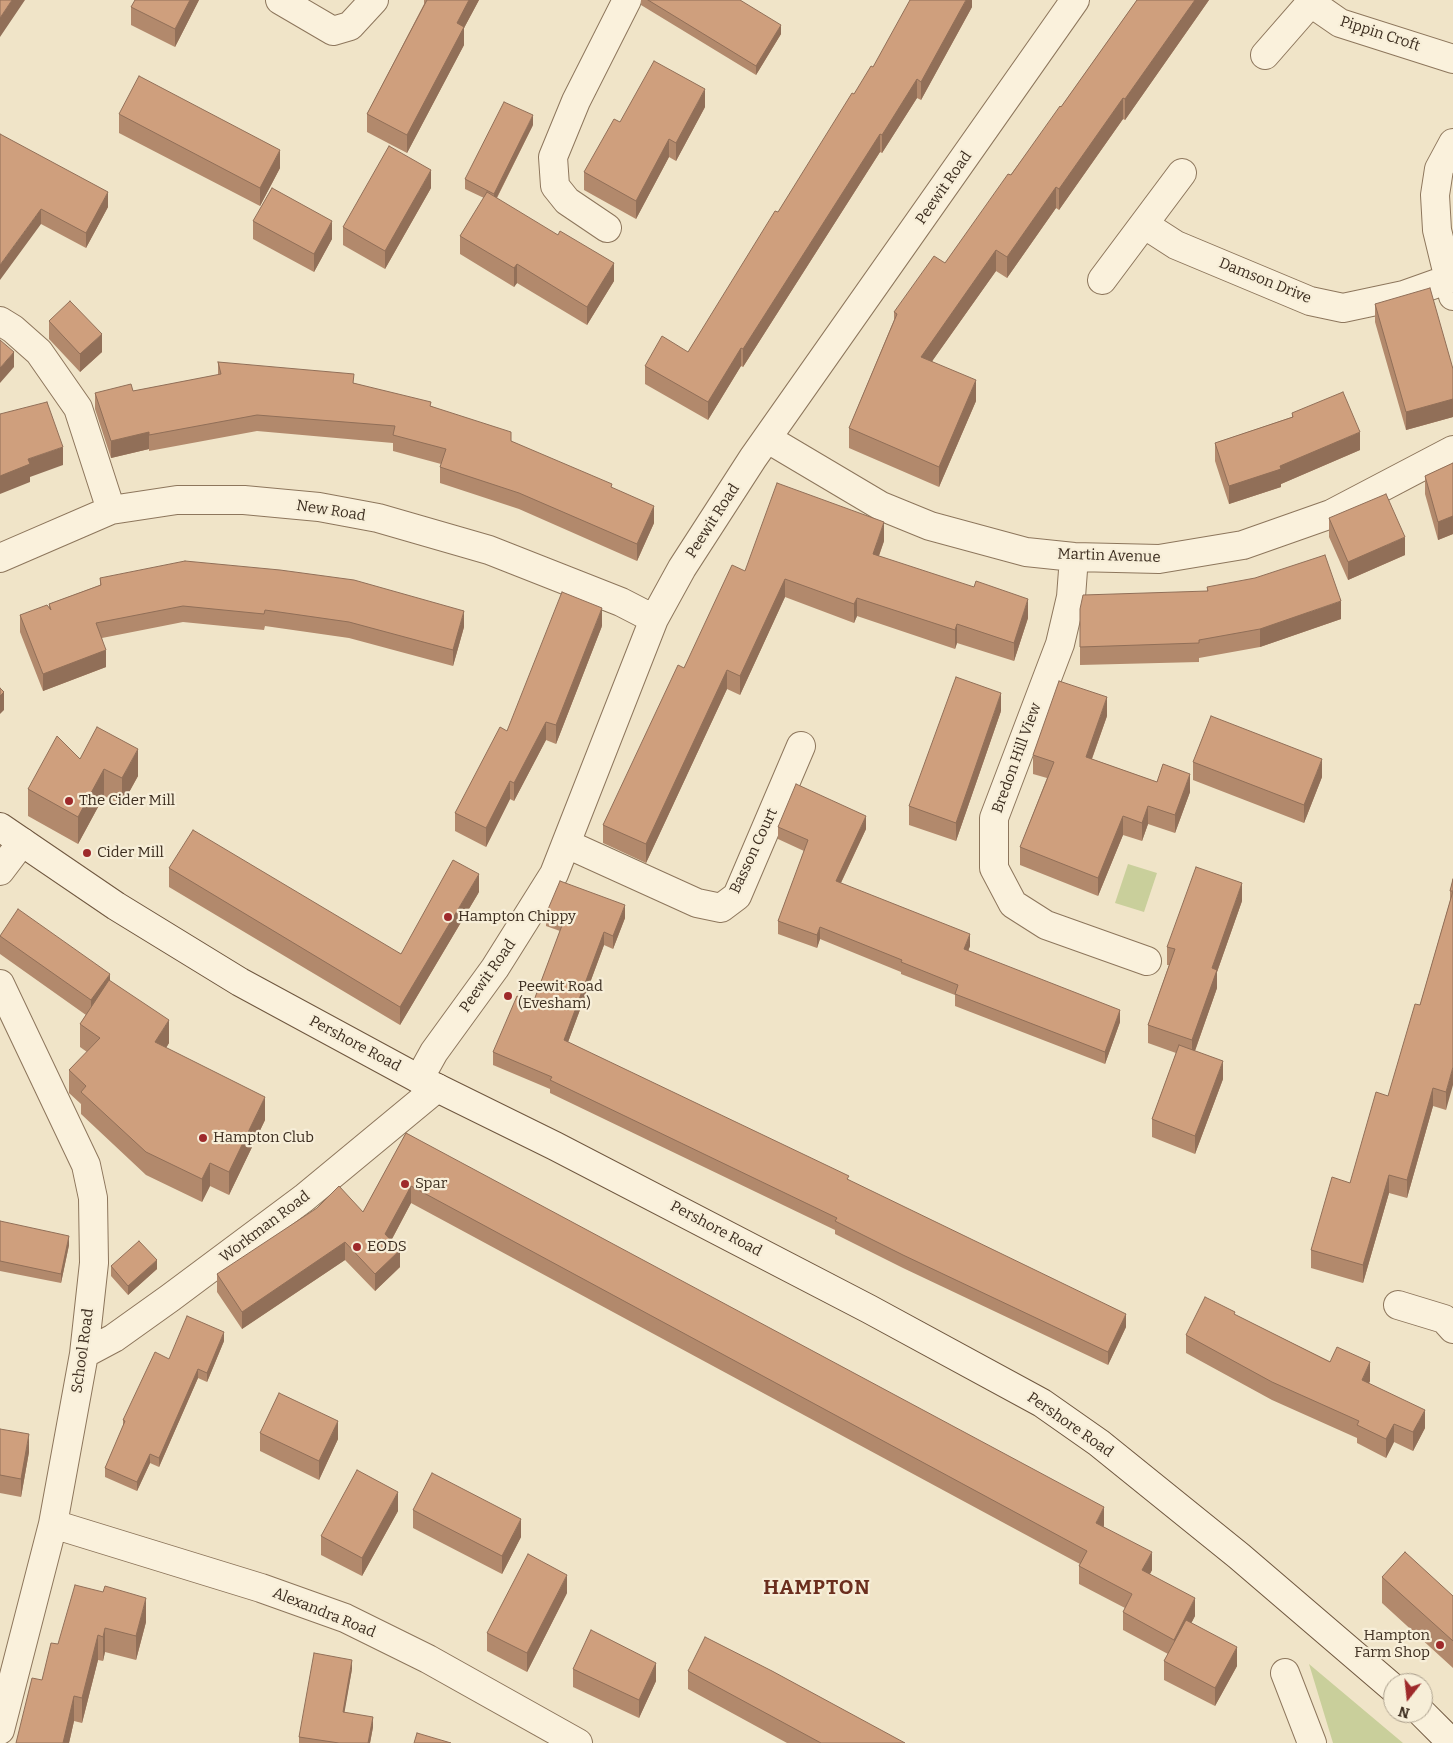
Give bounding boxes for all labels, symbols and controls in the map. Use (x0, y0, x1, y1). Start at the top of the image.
street label: Pippin Croft (1338, 13, 1422, 55)
street label: Peewit Road (912, 148, 976, 228)
street label: Damson Drive (1216, 254, 1314, 308)
street label: Peewit Road (682, 481, 744, 561)
street label: New Road (295, 497, 367, 525)
street label: Martin Avenue (1057, 545, 1161, 567)
street label: Bredon Hill View (989, 700, 1045, 816)
place label: The Cider Mill (79, 792, 175, 810)
marker: The Cider Mill (63, 795, 75, 807)
street label: Basson Court (726, 805, 782, 897)
place label: Cider Mill (97, 844, 164, 862)
marker: Cider Mill (81, 847, 93, 859)
place label: Hampton Chippy (458, 908, 576, 926)
marker: Hampton Chippy (442, 911, 454, 923)
street label: Peewit Road (456, 936, 520, 1016)
place label: Peewit Road (Evesham) (518, 978, 603, 1013)
marker: Peewit Road (Evesham) (502, 990, 514, 1002)
street label: Pershore Road (306, 1012, 404, 1076)
place label: Hampton Club (213, 1129, 314, 1147)
marker: Hampton Club (197, 1132, 209, 1144)
place label: Spar (415, 1175, 447, 1193)
marker: Spar (399, 1178, 411, 1190)
street label: Workman Road (217, 1187, 313, 1267)
street label: Pershore Road (667, 1197, 765, 1261)
place label: EODS (367, 1238, 407, 1256)
marker: EODS (351, 1241, 363, 1253)
street label: School Road (68, 1307, 98, 1395)
street label: Pershore Road (1023, 1389, 1117, 1461)
district label: HAMPTON (762, 1576, 872, 1600)
street label: Alexandra Road (270, 1584, 378, 1642)
place label: Hampton Farm Shop (1354, 1627, 1430, 1662)
marker: Hampton Farm Shop (1434, 1639, 1446, 1651)
north arrow (1383, 1673, 1433, 1723)
text: N (1396, 1702, 1412, 1722)

